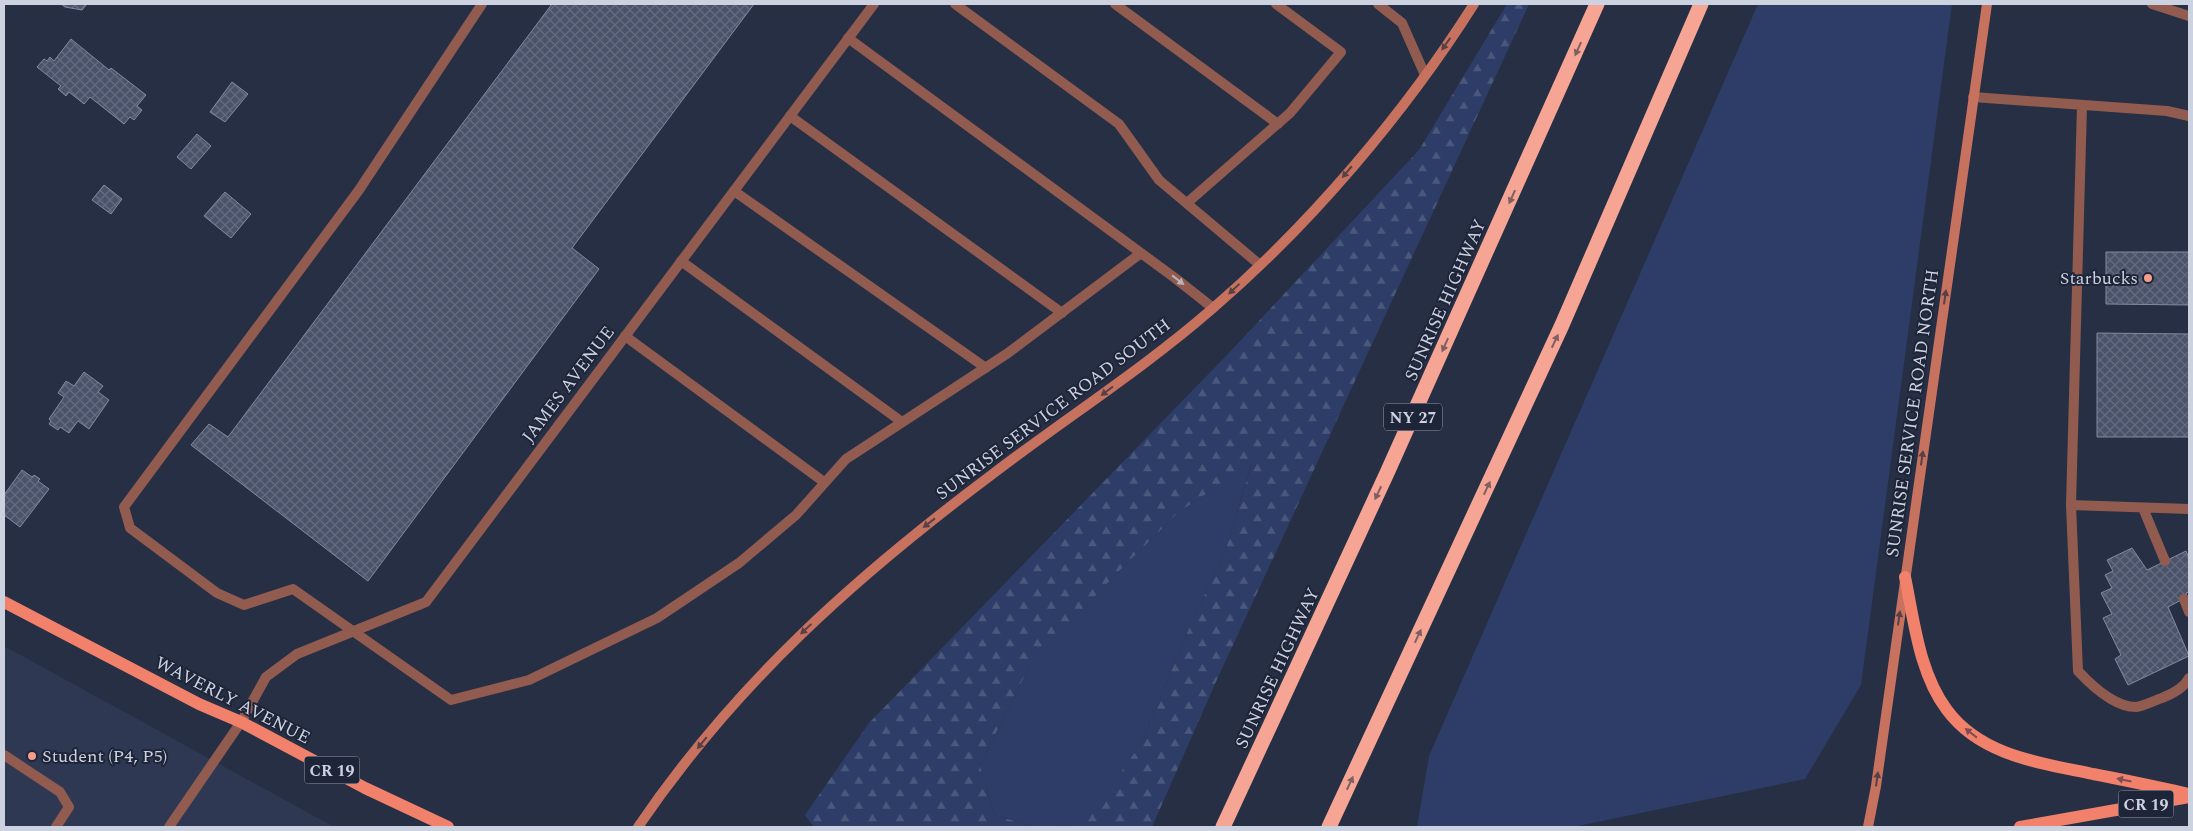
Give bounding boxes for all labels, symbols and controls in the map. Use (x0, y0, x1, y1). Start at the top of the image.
one-way arrow (1441, 37, 1451, 51)
one-way arrow (1574, 42, 1582, 56)
one-way arrow (1341, 166, 1352, 179)
one-way arrow (1507, 190, 1515, 204)
street label: SUNRISE HIGHWAY (1398, 215, 1493, 386)
place label: Starbucks (2060, 265, 2138, 292)
street label: SUNRISE SERVICE ROAD NORTH (1879, 267, 1946, 559)
marker: Starbucks (2142, 272, 2154, 284)
one-way arrow (1171, 275, 1185, 285)
one-way arrow (1228, 283, 1240, 295)
one-way arrow (1941, 288, 1949, 304)
street label: SUNRISE SERVICE ROAD SOUTH (930, 312, 1177, 507)
street label: JAMES AVENUE (515, 320, 621, 448)
one-way arrow (1551, 334, 1559, 348)
one-way arrow (1441, 338, 1449, 352)
one-way arrow (1100, 386, 1114, 396)
road number: NY 27 (1384, 404, 1442, 431)
one-way arrow (1918, 449, 1926, 465)
one-way arrow (1483, 481, 1491, 495)
one-way arrow (1374, 486, 1382, 500)
one-way arrow (922, 518, 936, 528)
street label: SUNRISE HIGHWAY (1228, 583, 1327, 753)
one-way arrow (1895, 610, 1903, 626)
one-way arrow (800, 623, 812, 635)
one-way arrow (1415, 629, 1423, 643)
street label: WAVERLY AVENUE (150, 650, 315, 751)
one-way arrow (1964, 728, 1978, 738)
one-way arrow (696, 736, 707, 749)
place label: Student (P4, P5) (42, 743, 167, 770)
marker: Student (P4, P5) (26, 750, 38, 762)
road number: CR 19 (304, 756, 360, 784)
one-way arrow (1873, 771, 1881, 787)
one-way arrow (1346, 776, 1354, 790)
one-way arrow (2116, 776, 2132, 784)
road number: CR 19 (2118, 791, 2174, 818)

